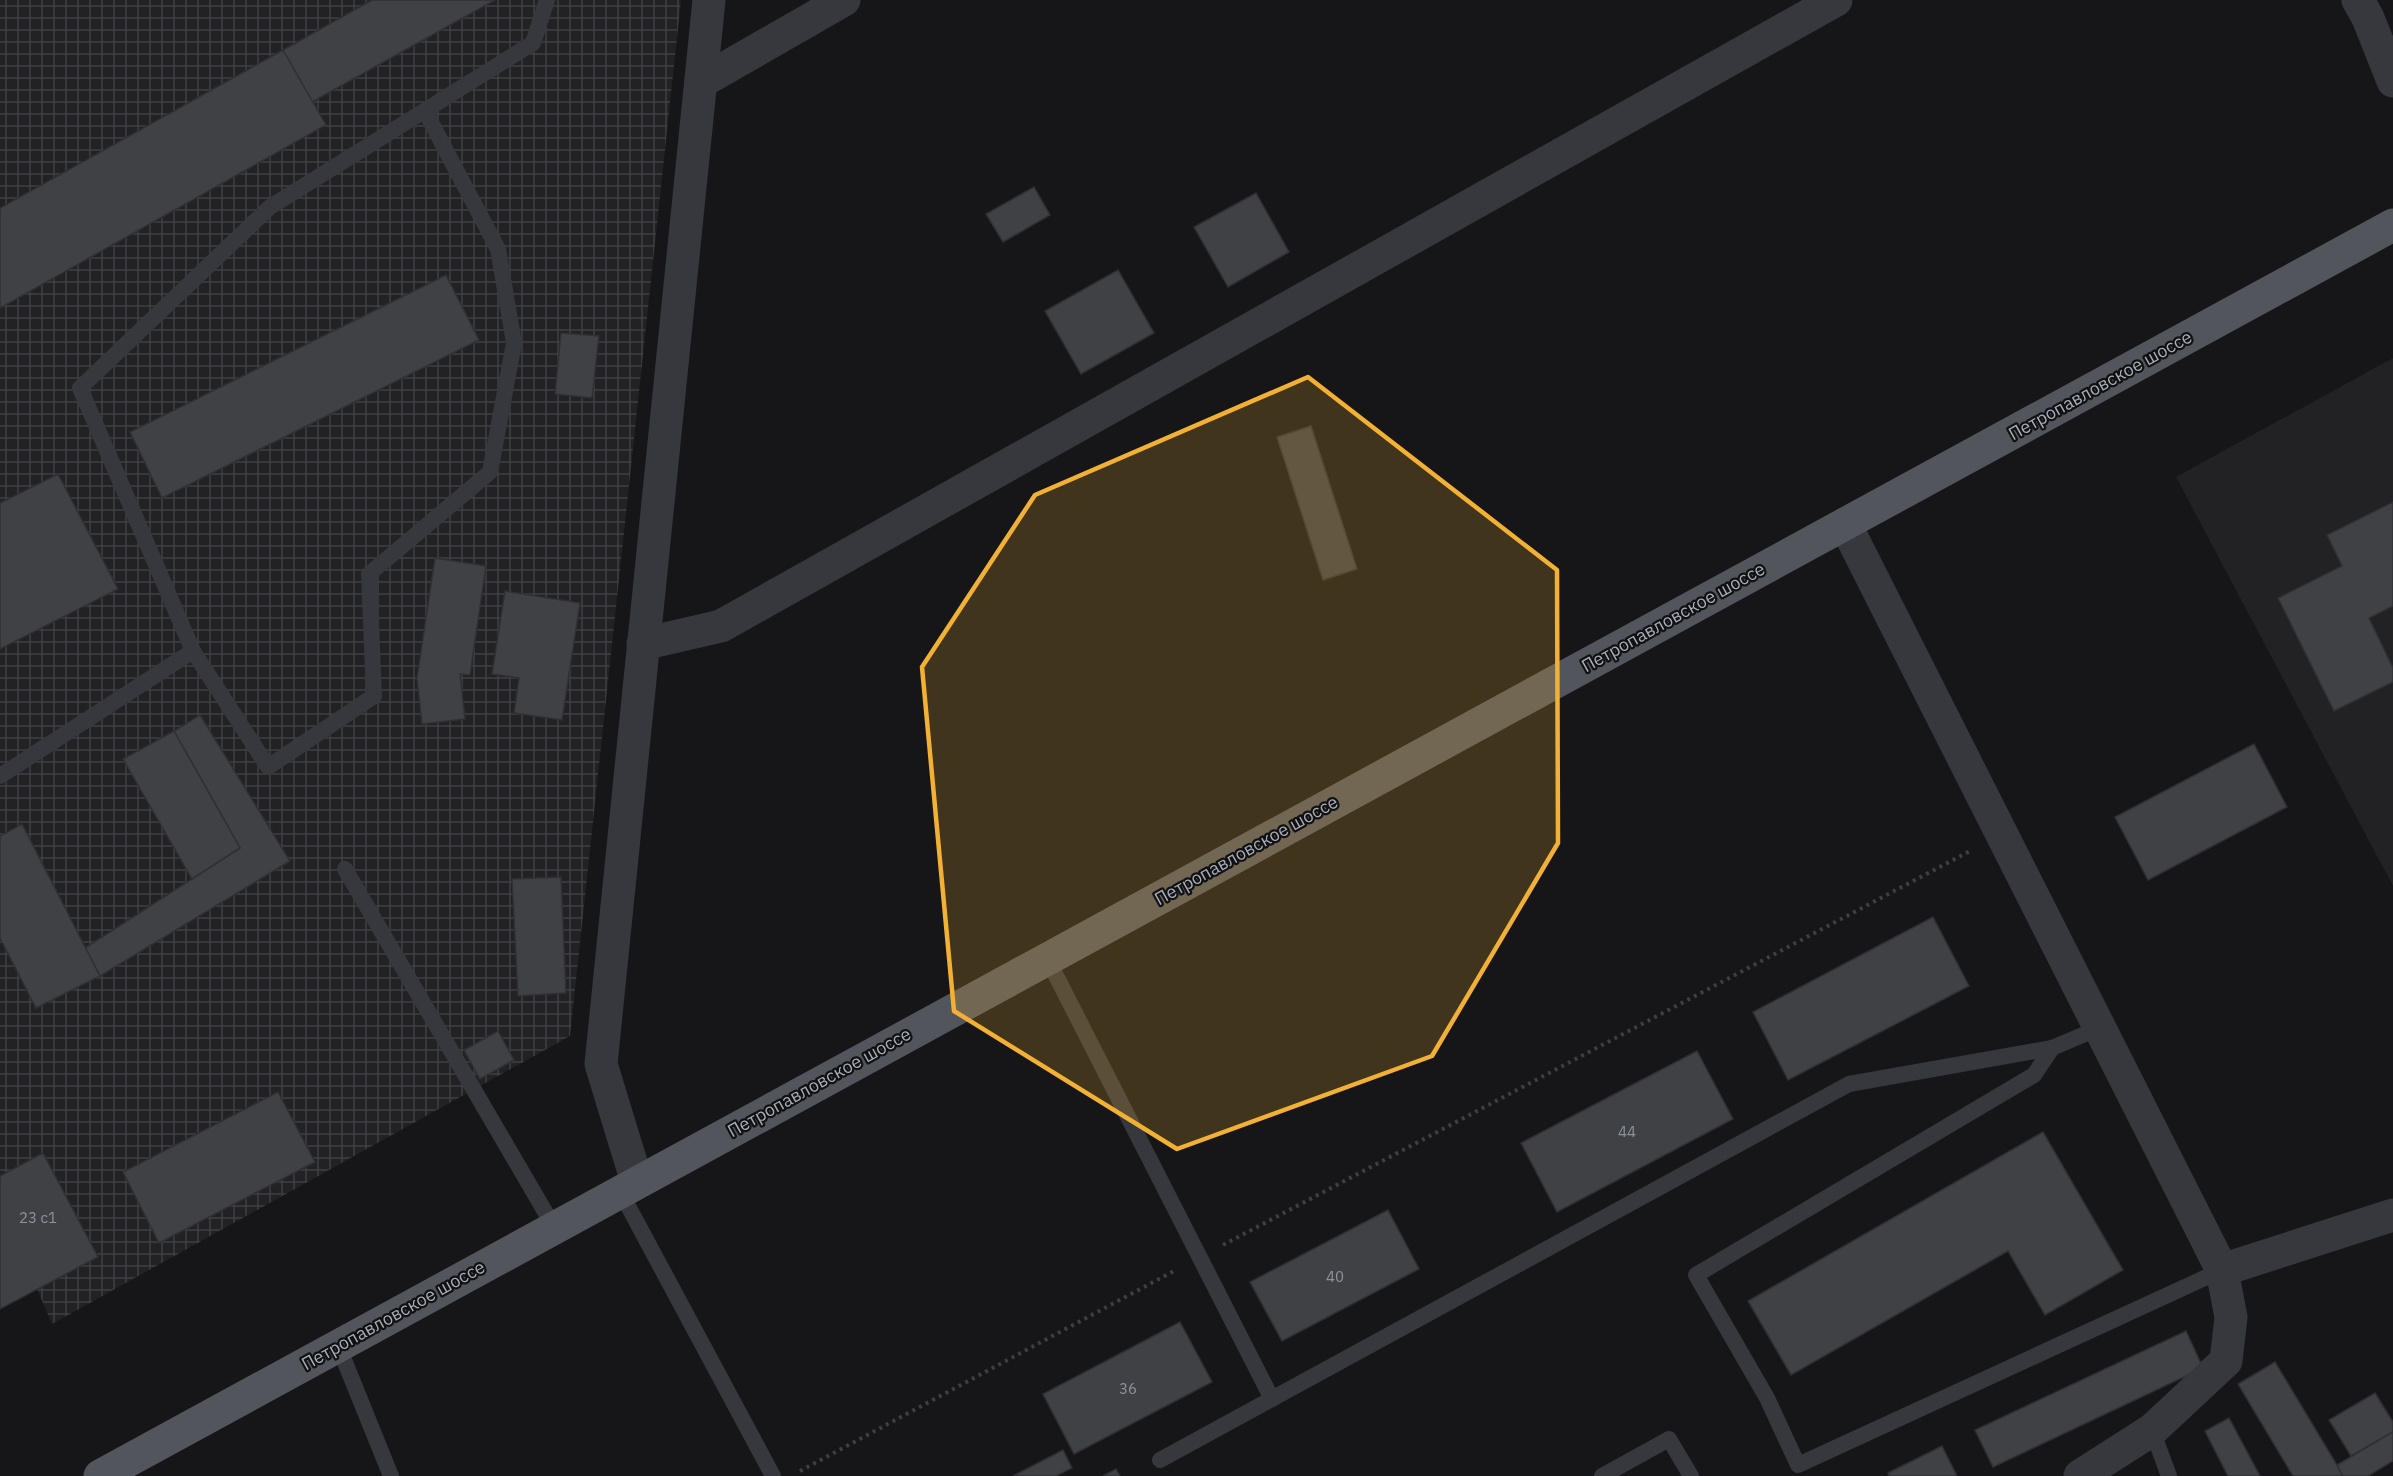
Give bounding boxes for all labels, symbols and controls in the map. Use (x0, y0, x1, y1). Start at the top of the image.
street label: Петропавловское шоссе (2004, 325, 2196, 445)
street label: Петропавловское шоссе (1577, 557, 1769, 677)
street label: Петропавловское шоссе (1150, 790, 1342, 910)
street label: Петропавловское шоссе (723, 1022, 915, 1142)
house number: 44 (1618, 1122, 1636, 1141)
house number: 23 с1 (19, 1208, 57, 1227)
street label: Петропавловское шоссе (297, 1255, 489, 1375)
house number: 40 (1326, 1267, 1344, 1286)
house number: 36 (1119, 1379, 1137, 1398)

